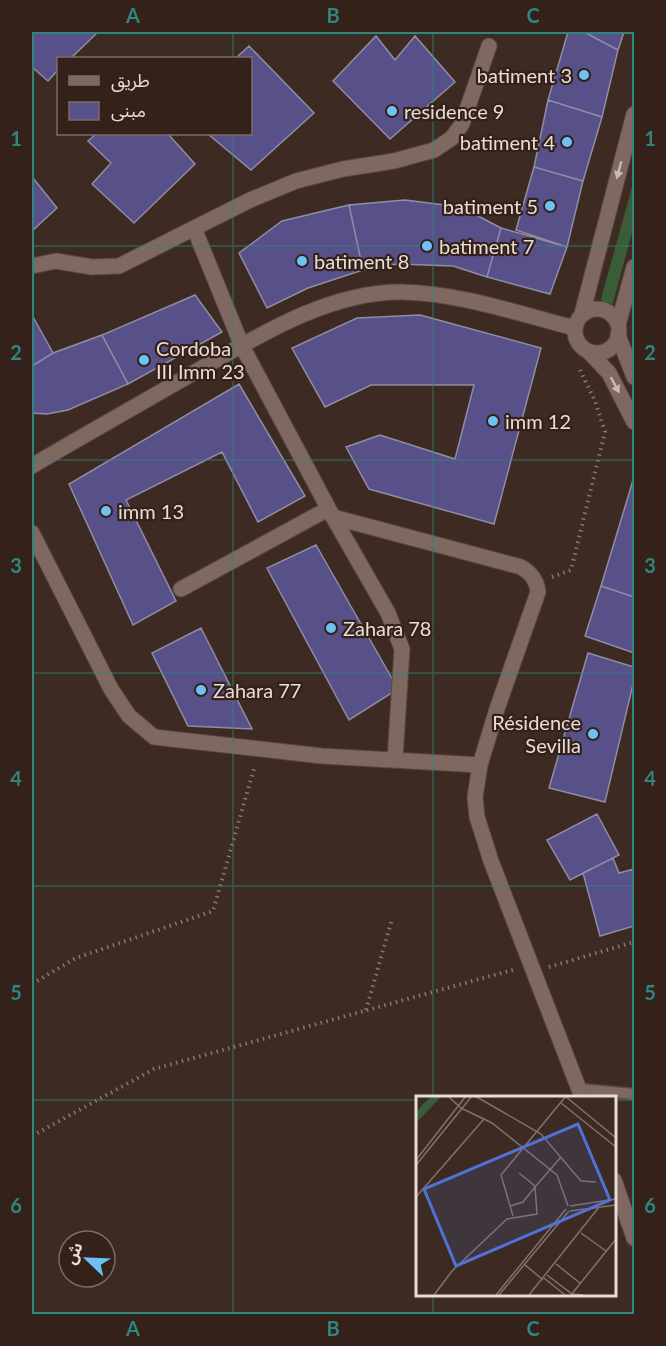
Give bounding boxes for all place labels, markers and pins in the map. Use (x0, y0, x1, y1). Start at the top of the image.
place label: batiment 3 (477, 63, 572, 87)
marker: batiment 3 (577, 68, 591, 82)
place label: residence 9 (404, 99, 504, 123)
marker: residence 9 (385, 104, 399, 118)
place label: batiment 4 (460, 130, 555, 154)
marker: batiment 4 (560, 135, 574, 149)
place label: batiment 5 (443, 194, 538, 218)
marker: batiment 5 (543, 199, 557, 213)
place label: batiment 7 (439, 234, 534, 258)
marker: batiment 7 (420, 239, 434, 253)
place label: batiment 8 (314, 249, 409, 273)
marker: batiment 8 (295, 254, 309, 268)
place label: Cordoba III Imm 23 (156, 336, 245, 383)
marker: Cordoba III Imm 23 (137, 353, 151, 367)
place label: imm 12 (505, 409, 571, 433)
marker: imm 12 (486, 414, 500, 428)
place label: imm 13 (118, 499, 184, 523)
marker: imm 13 (99, 504, 113, 518)
place label: Zahara 78 (343, 616, 431, 640)
marker: Zahara 78 (324, 621, 338, 635)
place label: Zahara 77 (213, 678, 301, 702)
marker: Zahara 77 (194, 683, 208, 697)
place label: Résidence Sevilla (492, 710, 581, 757)
marker: Résidence Sevilla (586, 727, 600, 741)

